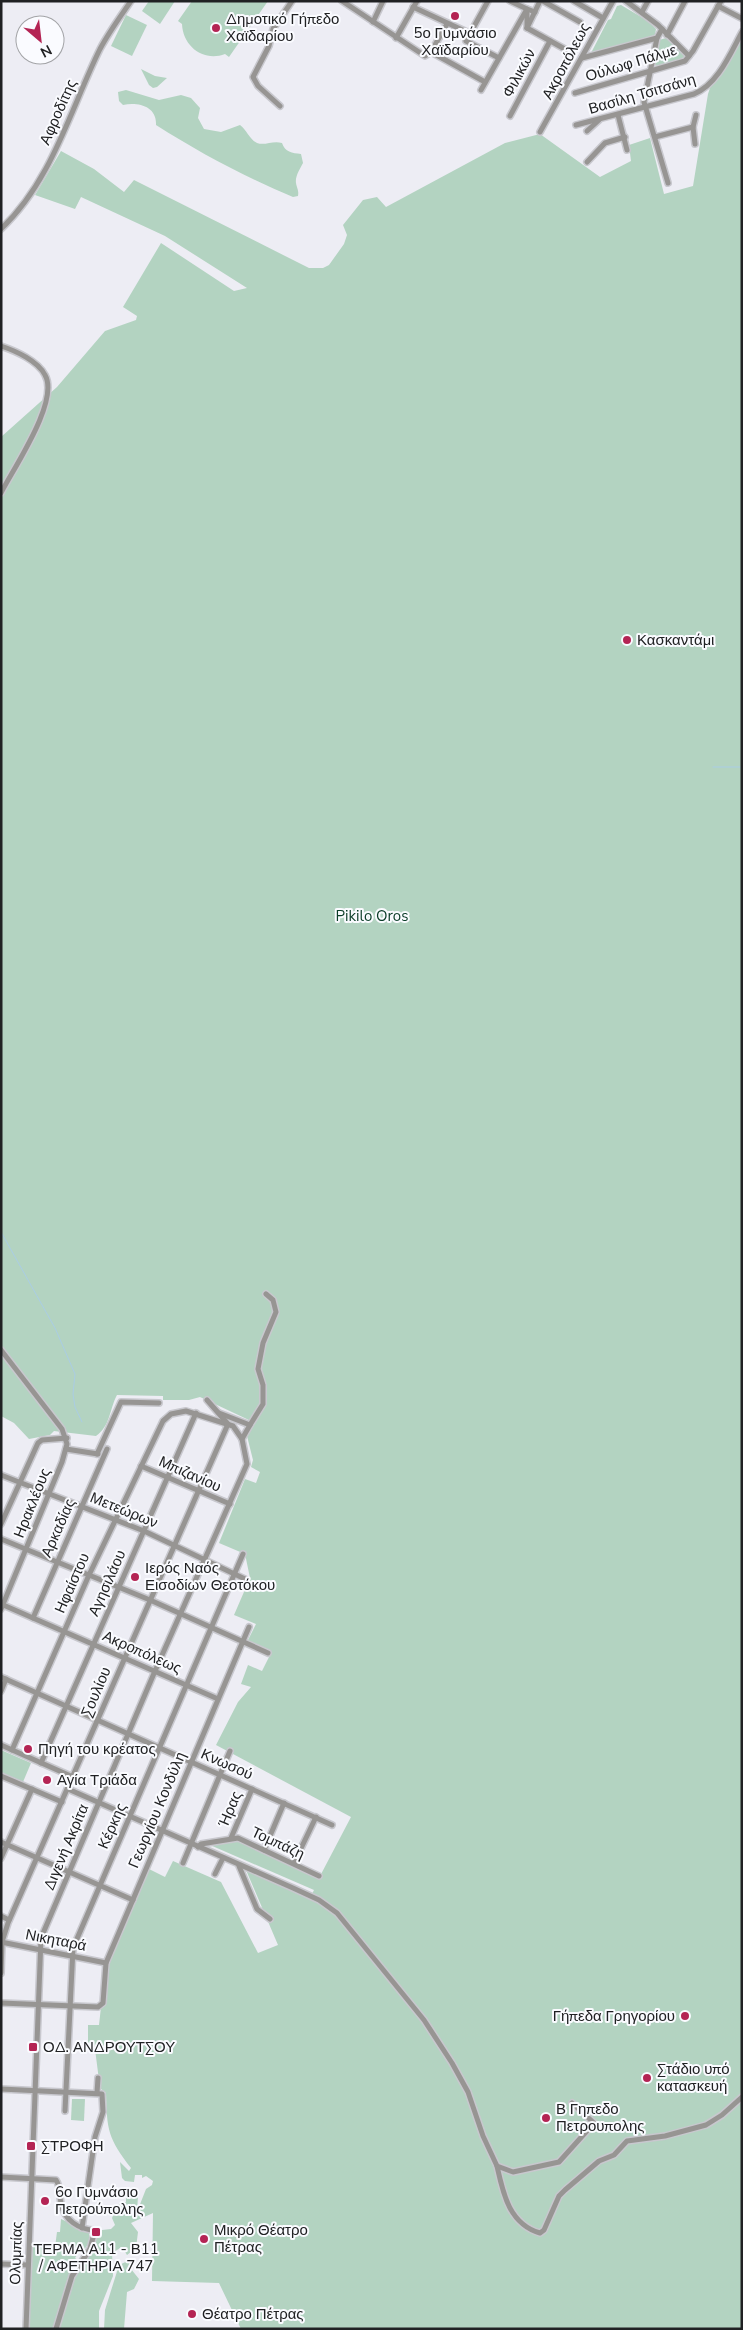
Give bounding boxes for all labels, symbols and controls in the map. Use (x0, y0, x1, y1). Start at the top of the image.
place label: Δημοτικό Γήπεδο Χαϊδαρίου (226, 9, 339, 46)
marker: 5ο Γυμνάσιο Χαϊδαρίου (449, 10, 461, 22)
north arrow (15, 15, 65, 65)
street label: Ακροπόλεως (537, 19, 595, 103)
marker: Δημοτικό Γήπεδο Χαϊδαρίου (210, 22, 222, 34)
place label: 5ο Γυμνάσιο Χαϊδαρίου (413, 23, 497, 60)
text: N (37, 40, 55, 62)
street label: Ούλωφ Πάλμε (583, 40, 679, 86)
street label: Φιλικών (498, 45, 540, 101)
street label: Βασίλη Τσιτσάνη (586, 69, 698, 119)
street label: Αφροδίτης (35, 76, 81, 148)
place label: Κασκαντάμι (637, 630, 714, 650)
marker: Κασκαντάμι (621, 634, 633, 646)
park label: Pikilo Oros (336, 906, 408, 926)
street label: Μπιζανίου (156, 1451, 224, 1497)
street label: Ηρακλέους (9, 1465, 55, 1541)
street label: Μετεώρων (87, 1487, 161, 1533)
street label: Αρκαδίας (36, 1496, 80, 1560)
street label: Αγησιλάου (83, 1547, 131, 1619)
street label: Ηφαίστου (50, 1550, 94, 1616)
place label: Ιερός Ναός Εισοδίων Θεοτόκου (145, 1558, 275, 1595)
marker: Ιερός Ναός Εισοδίων Θεοτόκου (129, 1571, 141, 1583)
street label: Ακροπόλεως (99, 1626, 185, 1678)
street label: Σουλίου (76, 1664, 116, 1720)
place label: Πηγή του κρέατος (38, 1739, 156, 1759)
marker: Πηγή του κρέατος (22, 1743, 34, 1755)
street label: Κνωσού (198, 1744, 256, 1784)
street label: Γεωργίου Κονδύλη (123, 1749, 191, 1871)
place label: Αγία Τριάδα (57, 1770, 137, 1790)
marker: Αγία Τριάδα (41, 1774, 53, 1786)
street label: Ήρας (213, 1788, 246, 1831)
street label: Διγενή Ακρίτα (39, 1800, 93, 1893)
street label: Κέρκης (93, 1800, 131, 1852)
street label: Τομπάζη (248, 1822, 308, 1864)
street label: Νικηταρά (24, 1924, 88, 1956)
place label: Γήπεδα Γρηγορίου (553, 2006, 675, 2026)
marker: Γήπεδα Γρηγορίου (679, 2010, 691, 2022)
place label: ΟΔ. ΑΝΔΡΟΥΤΣΟΥ (43, 2037, 175, 2057)
marker: ΟΔ. ΑΝΔΡΟΥΤΣΟΥ (27, 2041, 39, 2053)
place label: Στάδιο υπό κατασκευή (657, 2059, 730, 2096)
marker: Στάδιο υπό κατασκευή (641, 2072, 653, 2084)
place label: Β Γηπεδο Πετρουπολης (556, 2099, 644, 2136)
marker: Β Γηπεδο Πετρουπολης (540, 2112, 552, 2124)
place label: ΣΤΡΟΦΗ (41, 2136, 104, 2156)
marker: ΣΤΡΟΦΗ (25, 2140, 37, 2152)
place label: 6ο Γυμνάσιο Πετρούπολης (55, 2182, 143, 2219)
marker: 6ο Γυμνάσιο Πετρούπολης (39, 2195, 51, 2207)
place label: Μικρό Θέατρο Πέτρας (214, 2220, 308, 2257)
street label: Ολυμπίας (5, 2221, 27, 2285)
marker: ΤΕΡΜΑ Α11 - Β11 / ΑΦΕΤΗΡΙΑ 747 (90, 2226, 102, 2238)
marker: Μικρό Θέατρο Πέτρας (198, 2233, 210, 2245)
place label: ΤΕΡΜΑ Α11 - Β11 / ΑΦΕΤΗΡΙΑ 747 (33, 2239, 159, 2276)
place label: Θέατρο Πέτρας (202, 2304, 304, 2324)
marker: Θέατρο Πέτρας (186, 2308, 198, 2320)

